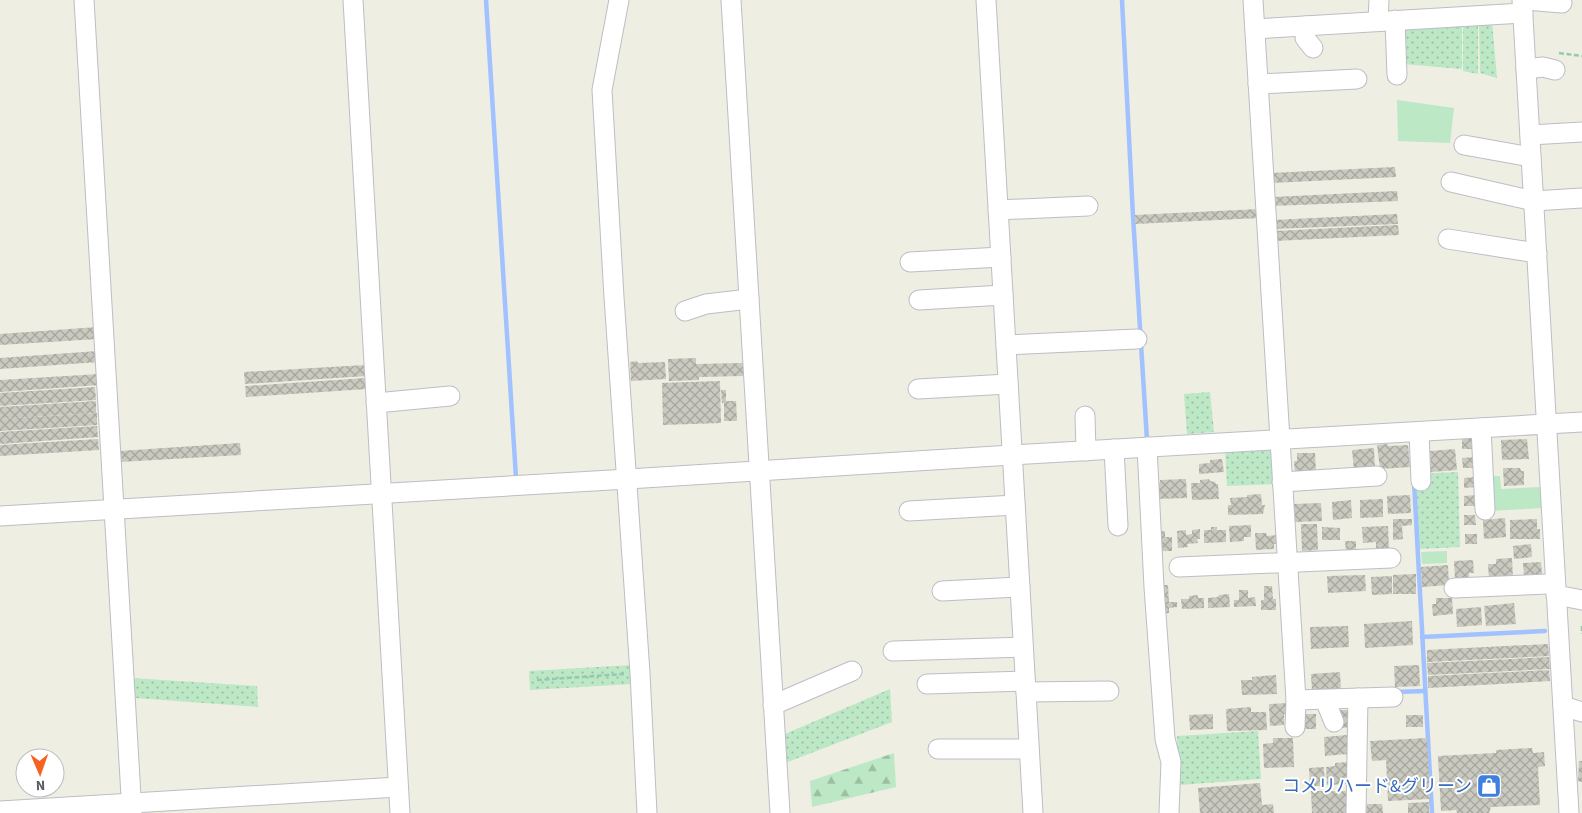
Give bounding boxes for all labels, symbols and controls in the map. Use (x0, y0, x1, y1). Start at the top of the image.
north arrow (15, 748, 65, 798)
shop icon: コメリハード&グリーン (1476, 773, 1502, 799)
place label: コメリハード&グリーン (1282, 774, 1472, 799)
text: N (35, 775, 45, 795)

